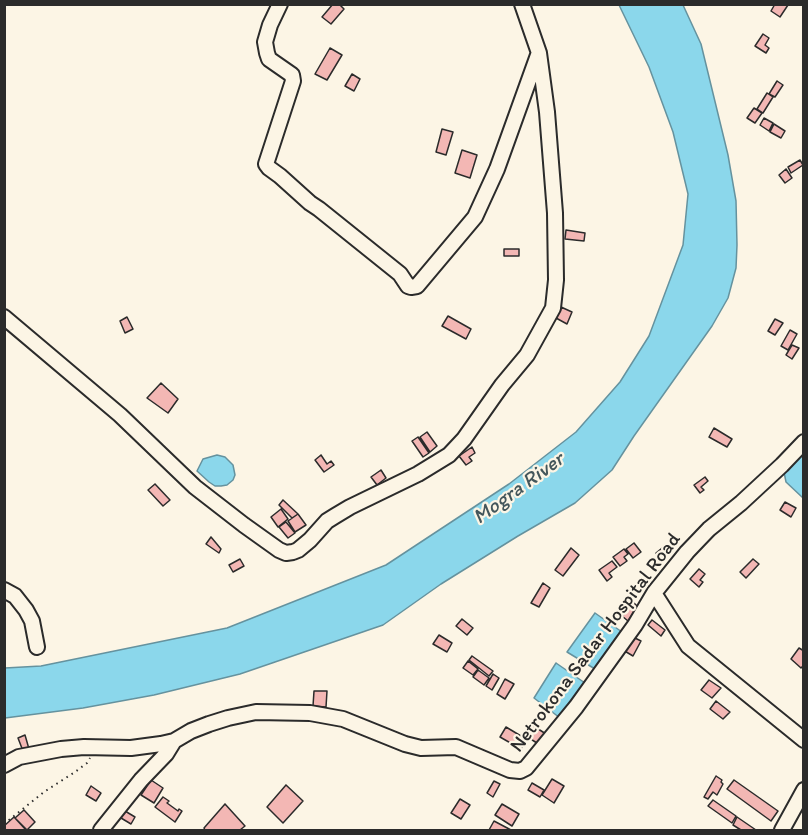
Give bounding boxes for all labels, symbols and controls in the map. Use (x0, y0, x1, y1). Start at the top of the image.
water label: Mogra River (468, 447, 570, 531)
street label: Netrokona Sadar Hospital Road (506, 528, 686, 758)

